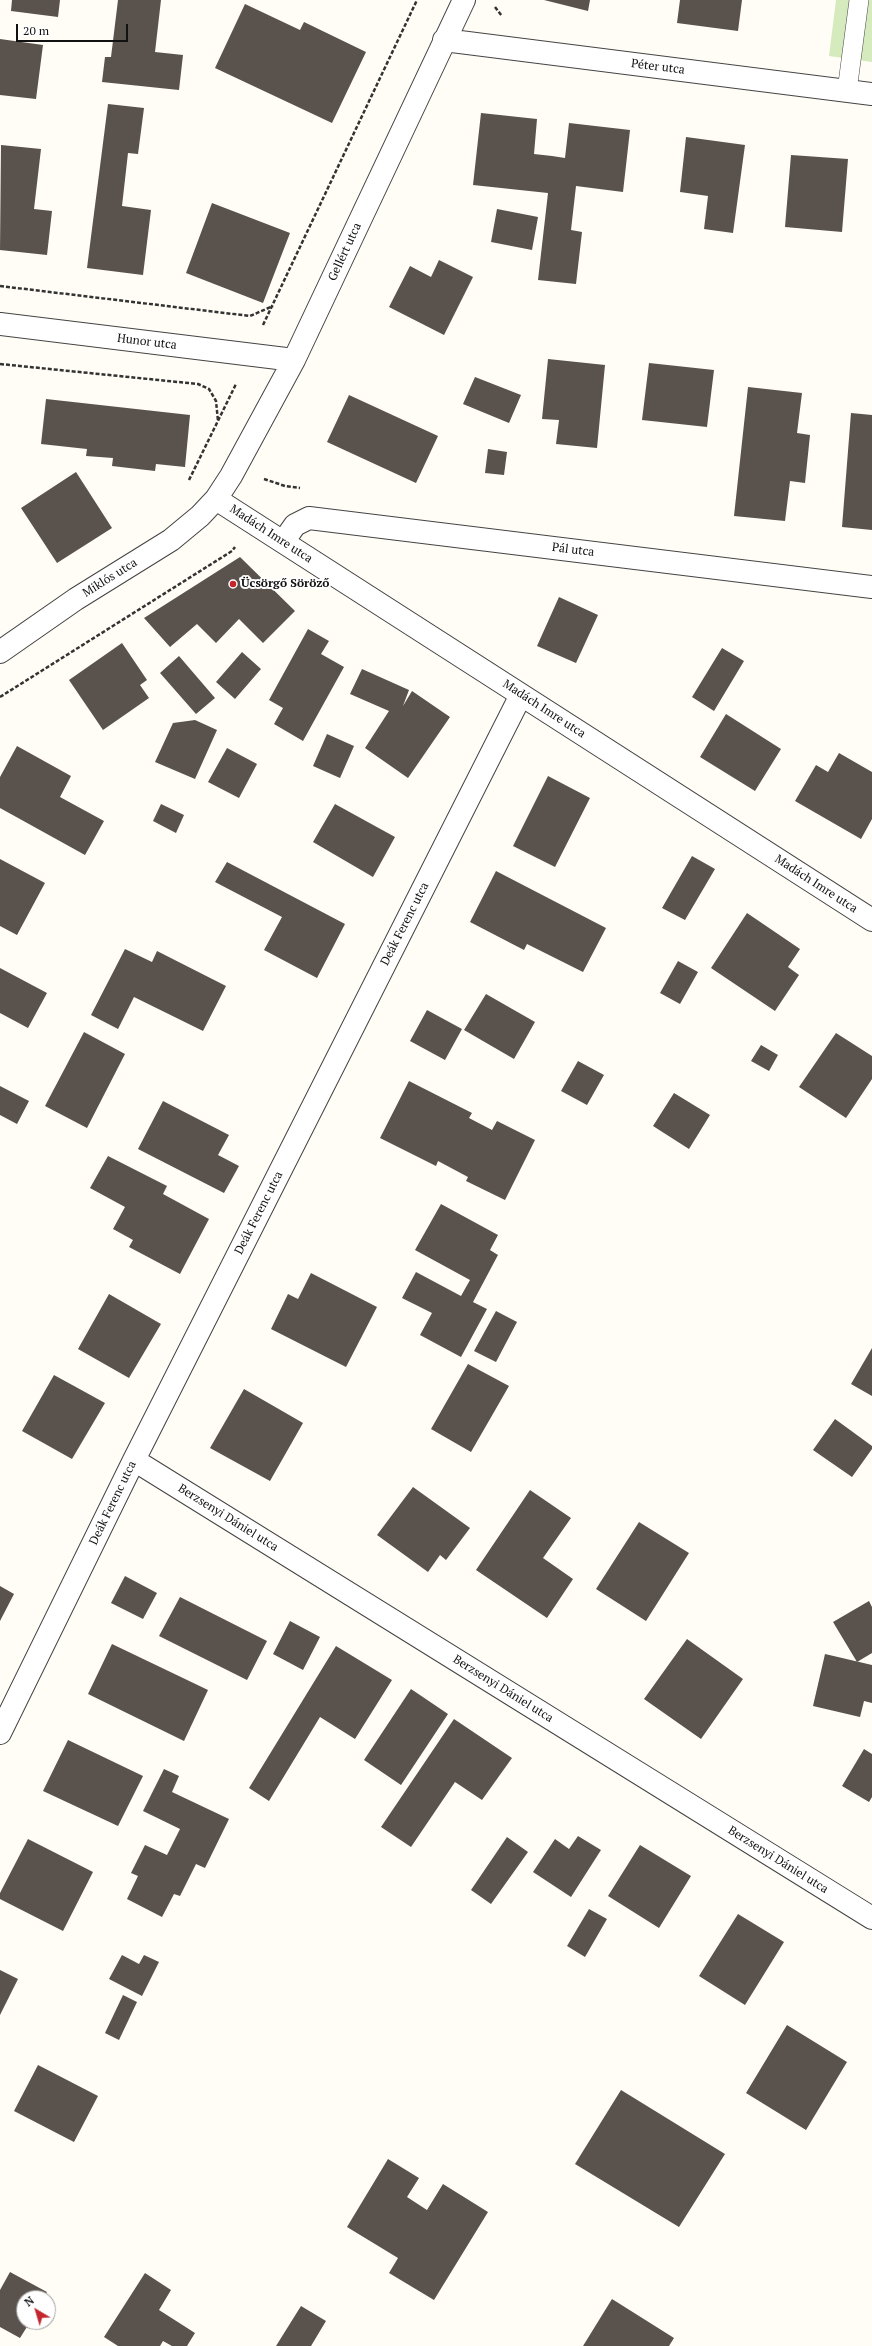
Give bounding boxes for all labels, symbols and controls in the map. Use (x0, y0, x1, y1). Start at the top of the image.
scale bar (18, 16, 130, 42)
text: 20 m (23, 23, 49, 38)
street label: Péter utca (630, 57, 686, 77)
street label: Gellért utca (325, 221, 365, 283)
street label: Hunor utca (116, 331, 178, 353)
street label: Madách Imre utca (227, 502, 315, 566)
street label: Pál utca (551, 540, 595, 560)
street label: Miklós utca (80, 556, 140, 600)
place label: Ücsörgő Söröző (241, 577, 329, 591)
marker: Ücsörgő Söröző (228, 579, 238, 589)
street label: Madách Imre utca (500, 677, 588, 741)
street label: Madách Imre utca (772, 852, 860, 916)
street label: Deák Ferenc utca (378, 880, 432, 968)
street label: Deák Ferenc utca (232, 1169, 286, 1257)
street label: Deák Ferenc utca (86, 1459, 140, 1547)
street label: Berzsenyi Dániel utca (175, 1481, 281, 1555)
street label: Berzsenyi Dániel utca (450, 1652, 556, 1726)
street label: Berzsenyi Dániel utca (725, 1823, 831, 1897)
north arrow (16, 2290, 56, 2330)
text: N (22, 2293, 37, 2309)

